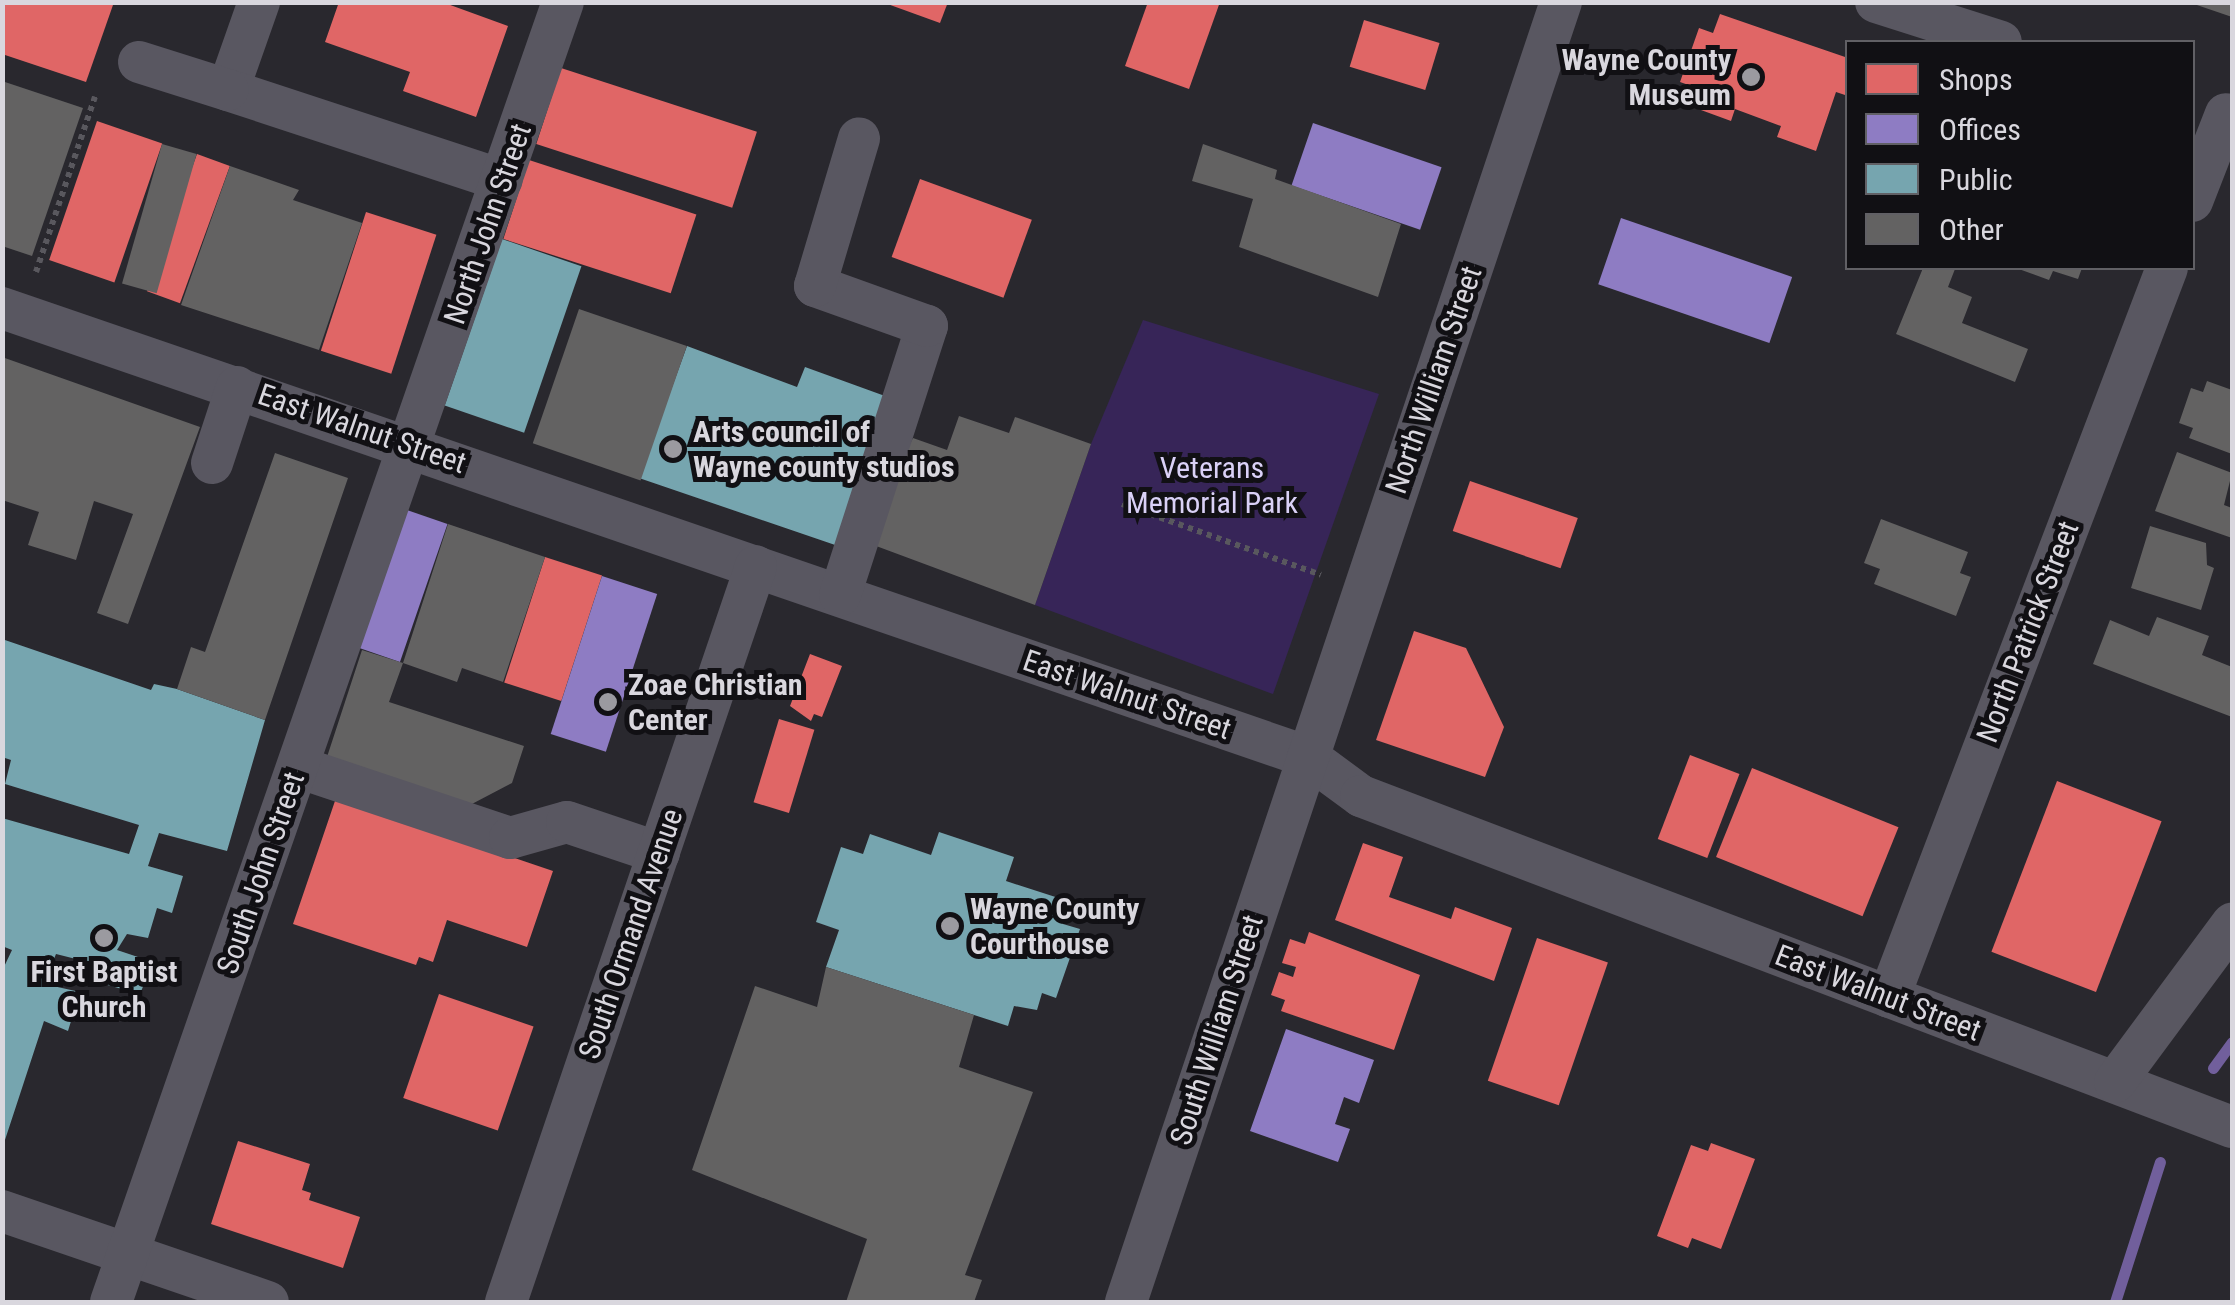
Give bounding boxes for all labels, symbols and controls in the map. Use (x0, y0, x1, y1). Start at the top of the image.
legend (1845, 40, 2195, 270)
place label: Wayne County Museum (1562, 42, 1731, 112)
text: Shops (1939, 62, 2013, 97)
marker: Wayne County Museum (1740, 66, 1762, 88)
text: Offices (1939, 112, 2021, 147)
street label: North John Street (437, 119, 539, 329)
text: Public (1939, 162, 2013, 197)
text: Other (1939, 212, 2004, 247)
street label: North William Street (1378, 261, 1490, 499)
street label: East Walnut Street (253, 377, 471, 481)
place label: Arts council of Wayne county studios (693, 414, 955, 484)
marker: Arts council of Wayne county studios (662, 438, 684, 460)
park label: Veterans Memorial Park (1126, 450, 1298, 520)
street label: North Patrick Street (1969, 516, 2087, 748)
street label: East Walnut Street (1018, 643, 1236, 747)
place label: Zoae Christian Center (628, 667, 803, 738)
marker: Zoae Christian Center (597, 691, 619, 713)
street label: South John Street (210, 767, 312, 979)
street label: South Ormand Avenue (571, 804, 691, 1064)
place label: Wayne County Courthouse (970, 891, 1139, 962)
street label: South William Street (1163, 910, 1271, 1150)
marker: Wayne County Courthouse (939, 915, 961, 937)
marker: First Baptist Church (93, 927, 115, 949)
street label: East Walnut Street (1770, 937, 1986, 1049)
place label: First Baptist Church (31, 954, 177, 1024)

